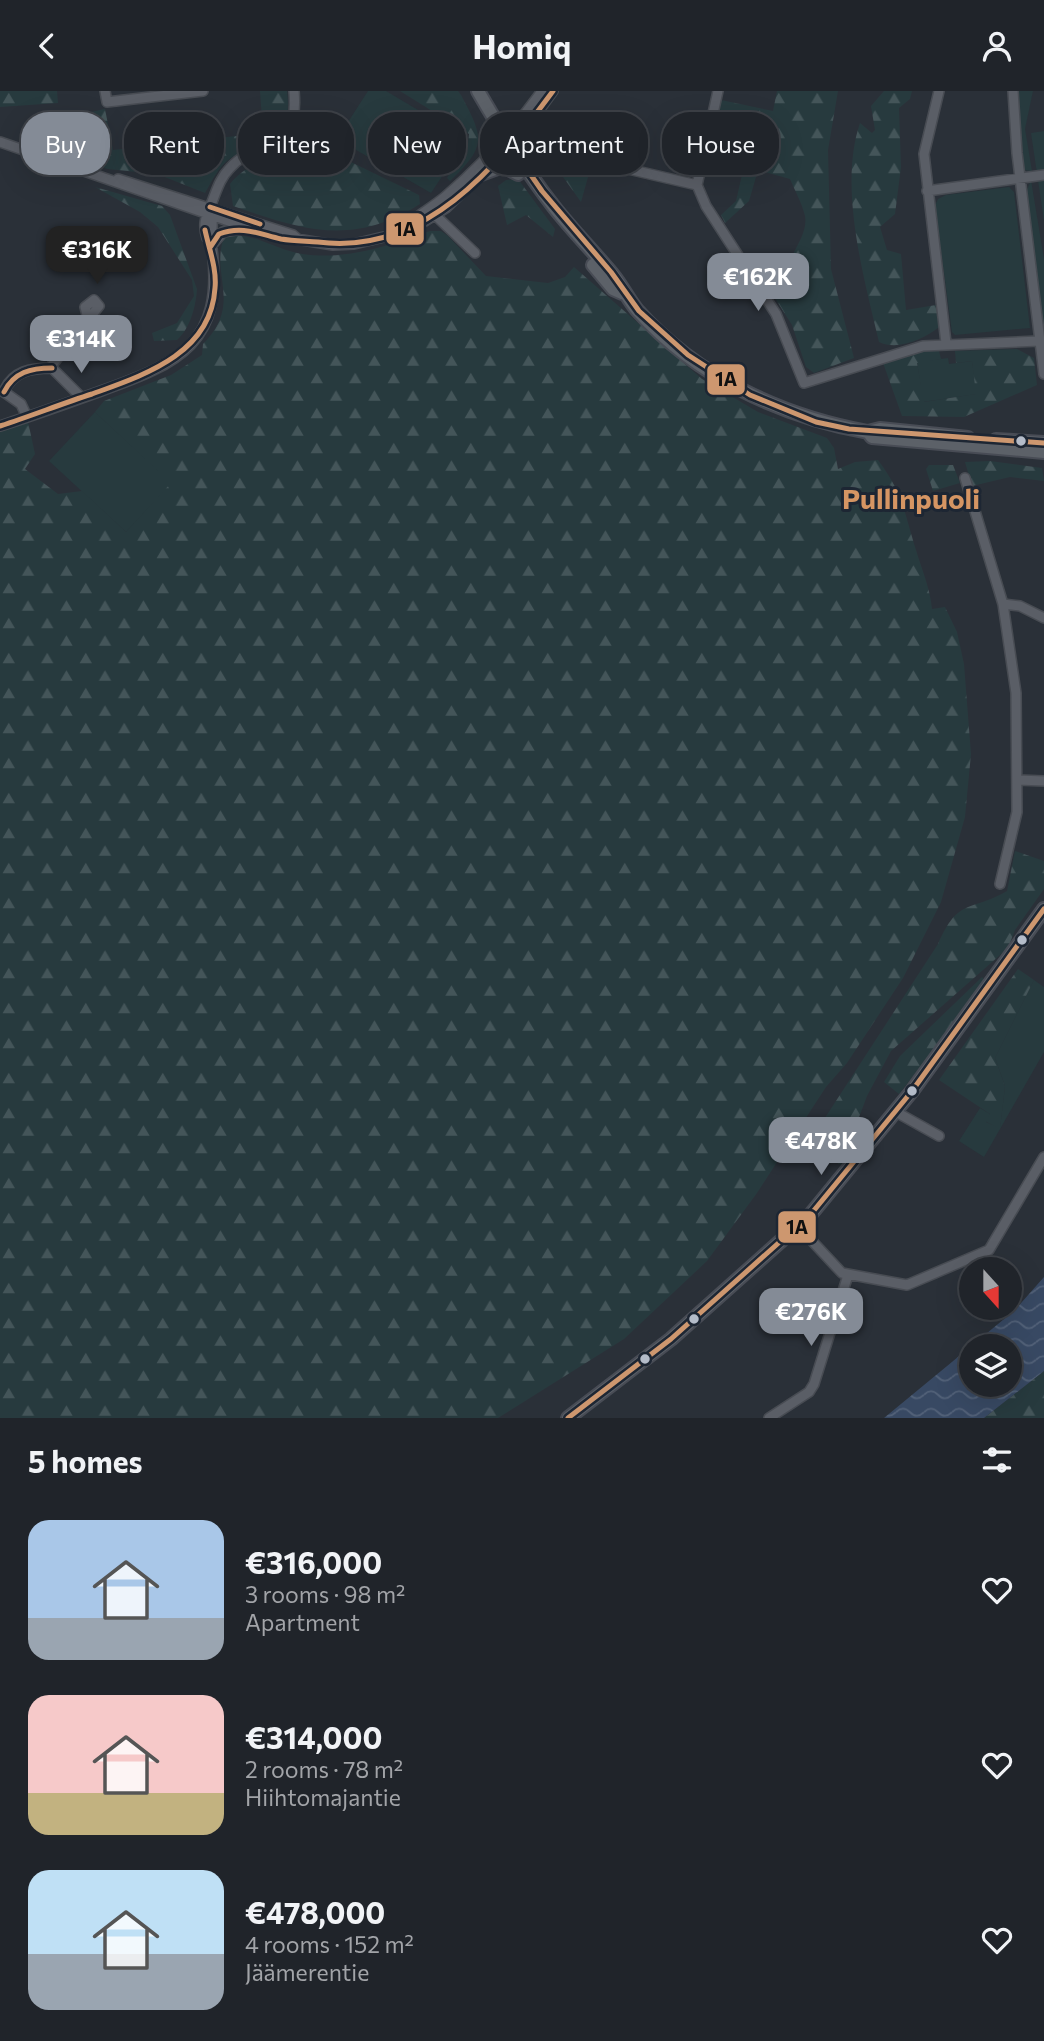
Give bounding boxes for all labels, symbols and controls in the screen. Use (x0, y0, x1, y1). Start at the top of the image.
text: Homiq (473, 26, 571, 66)
icon: back (28, 27, 66, 65)
icon: person (978, 27, 1016, 65)
chip: Buy (21, 112, 110, 175)
chip: Rent (124, 112, 224, 175)
chip: Filters (238, 112, 354, 175)
chip: New (368, 112, 466, 175)
chip: Apartment (480, 112, 648, 175)
chip: House (662, 112, 779, 175)
line badge: 1A (385, 212, 425, 246)
text: 1A (394, 217, 416, 240)
pin: €316K (48, 227, 146, 286)
text: €316K (62, 235, 132, 263)
pin: €162K (709, 253, 807, 313)
text: €162K (723, 262, 793, 290)
pin: €314K (32, 315, 130, 375)
text: €314K (46, 324, 116, 352)
line badge: 1A (706, 363, 746, 396)
text: 1A (715, 367, 737, 390)
unlabelled marker (1014, 434, 1028, 448)
district label: Pullinpuoli (842, 481, 980, 515)
unlabelled marker (1015, 933, 1029, 947)
unlabelled marker (905, 1084, 919, 1098)
pin: €478K (772, 1117, 870, 1177)
text: €478K (785, 1126, 857, 1154)
line badge: 1A (777, 1210, 817, 1244)
text: 1A (786, 1215, 808, 1238)
north arrow (959, 1257, 1022, 1319)
map controls (959, 1257, 1022, 1397)
pin: €276K (762, 1289, 860, 1348)
text: €276K (775, 1297, 847, 1325)
unlabelled marker (687, 1312, 701, 1326)
button: layers (959, 1334, 1022, 1397)
unlabelled marker (638, 1352, 652, 1366)
icon: filters (978, 1441, 1016, 1479)
text: 5 homes (28, 1442, 142, 1479)
text: €316,000 (245, 1543, 382, 1580)
icon: home (84, 1548, 168, 1632)
icon: heart (978, 1571, 1016, 1609)
text: 3 rooms · 98 m² (245, 1580, 405, 1608)
text: Apartment (245, 1608, 360, 1636)
text: €314,000 (245, 1718, 382, 1755)
icon: home (84, 1723, 168, 1807)
icon: heart (978, 1746, 1016, 1784)
text: 2 rooms · 78 m² (245, 1755, 403, 1783)
text: Hiihtomajantie (245, 1783, 401, 1811)
text: €478,000 (245, 1893, 385, 1930)
icon: home (84, 1898, 168, 1982)
icon: heart (978, 1921, 1016, 1959)
text: 4 rooms · 152 m² (245, 1930, 414, 1958)
text: Jäämerentie (245, 1958, 369, 1986)

